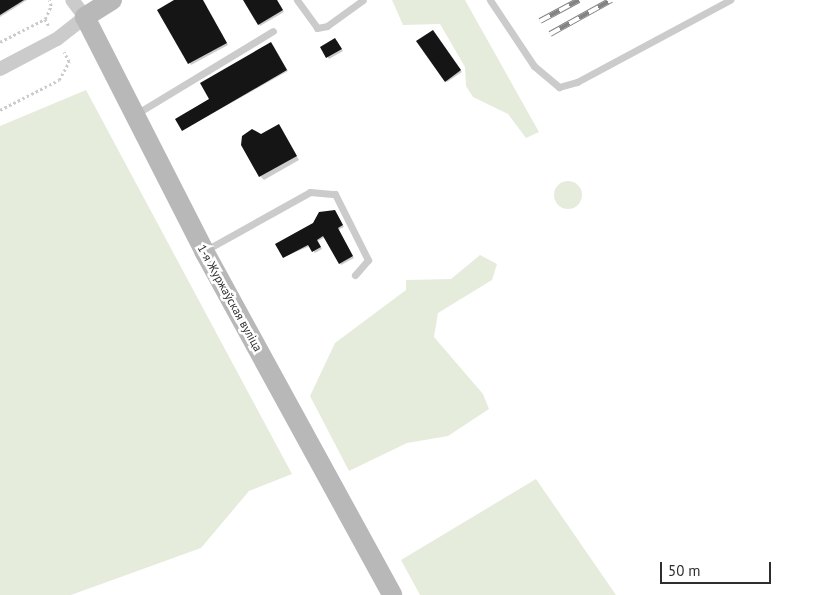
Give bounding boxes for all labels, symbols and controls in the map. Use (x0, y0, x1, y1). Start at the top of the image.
street label: 1-я Журжаўская вуліца (195, 242, 265, 354)
scale bar (663, 552, 774, 584)
text: 50 m (668, 561, 701, 580)

